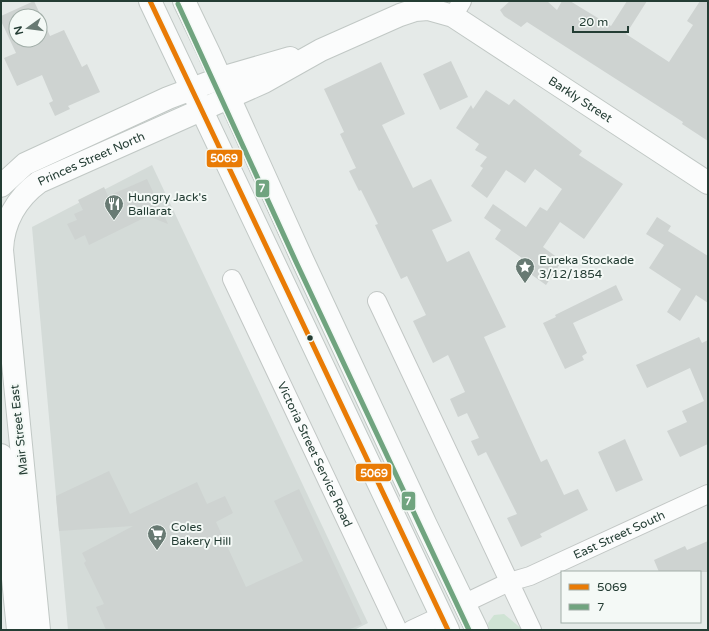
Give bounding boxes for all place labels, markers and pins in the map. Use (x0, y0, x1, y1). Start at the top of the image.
place label: Hungry Jack's Ballarat (128, 190, 207, 218)
restaurant icon: Hungry Jack's Ballarat (103, 193, 125, 221)
place label: Eureka Stockade 3/12/1854 (539, 253, 634, 281)
place icon: Eureka Stockade 3/12/1854 (514, 256, 536, 284)
unlabelled marker (305, 333, 315, 343)
place label: Coles Bakery Hill (171, 520, 231, 548)
supermarket icon: Coles Bakery Hill (146, 523, 168, 551)

